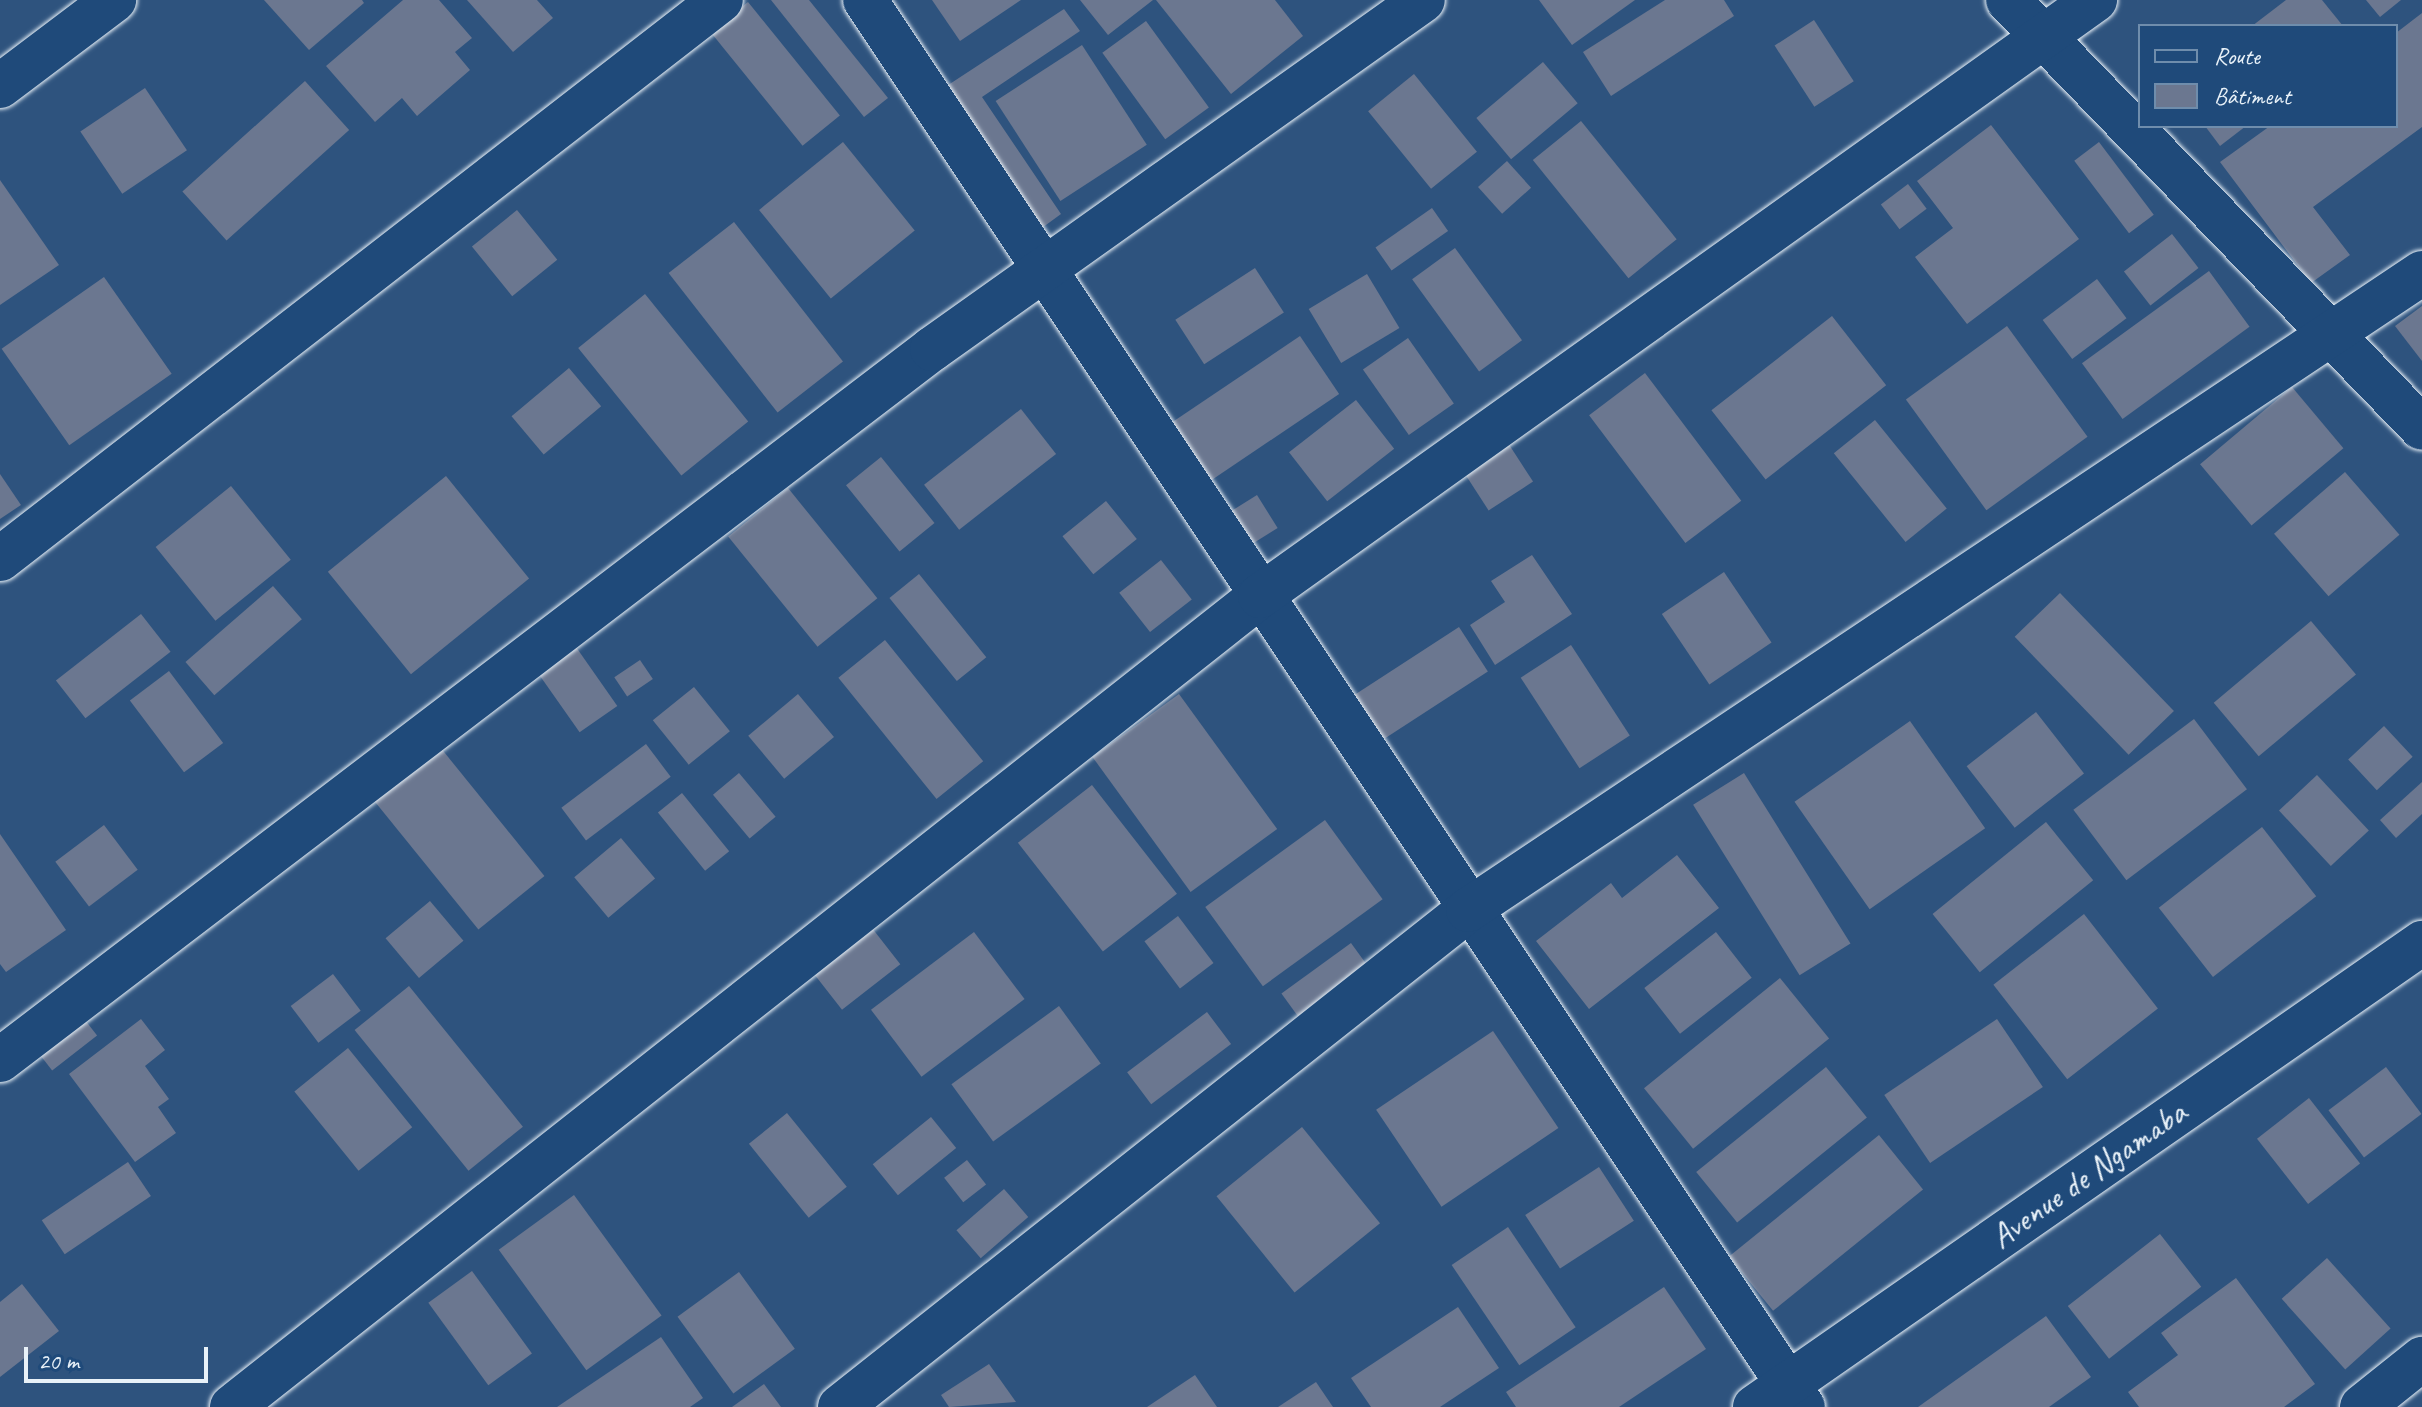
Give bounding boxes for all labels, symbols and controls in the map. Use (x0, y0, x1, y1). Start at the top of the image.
legend (2138, 24, 2398, 128)
text: Route (2214, 41, 2260, 71)
text: Bâtiment (2214, 81, 2291, 111)
street label: Avenue de Ngamaba (1982, 1091, 2194, 1257)
scale bar (28, 1331, 212, 1381)
text: 20 m (38, 1346, 79, 1376)

